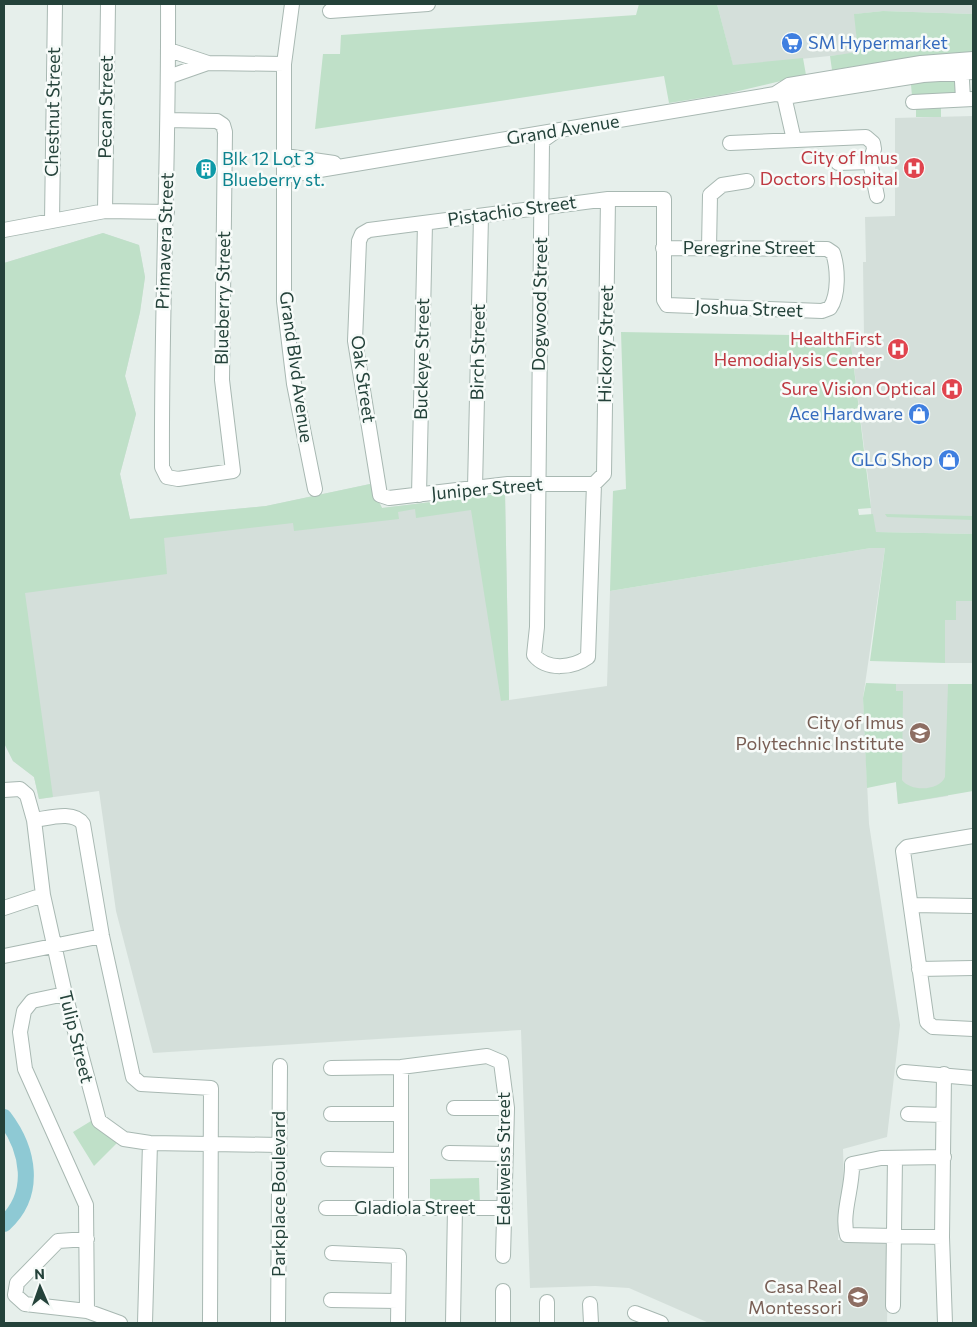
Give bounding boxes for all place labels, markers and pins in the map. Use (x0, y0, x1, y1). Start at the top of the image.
supermarket icon: SM Hypermarket (780, 31, 804, 55)
place label: SM Hypermarket (808, 31, 948, 53)
place label: City of Imus Doctors Hospital (760, 146, 898, 189)
place label: Blk 12 Lot 3 Blueberry st. (222, 147, 325, 190)
hospital icon: City of Imus Doctors Hospital (902, 156, 926, 180)
building icon: Blk 12 Lot 3 Blueberry st. (194, 157, 218, 181)
place label: HealthFirst Hemodialysis Center (714, 327, 882, 370)
hospital icon: HealthFirst Hemodialysis Center (886, 337, 910, 361)
place label: Sure Vision Optical (781, 377, 936, 399)
hospital icon: Sure Vision Optical (940, 377, 964, 401)
place label: Ace Hardware (789, 402, 903, 424)
shop icon: Ace Hardware (907, 402, 931, 426)
place label: GLG Shop (851, 448, 933, 470)
shop icon: GLG Shop (937, 448, 961, 472)
place label: City of Imus Polytechnic Institute (735, 711, 904, 754)
school or university icon: City of Imus Polytechnic Institute (908, 721, 932, 745)
place label: Casa Real Montessori (748, 1275, 842, 1318)
school or university icon: Casa Real Montessori (846, 1285, 870, 1309)

